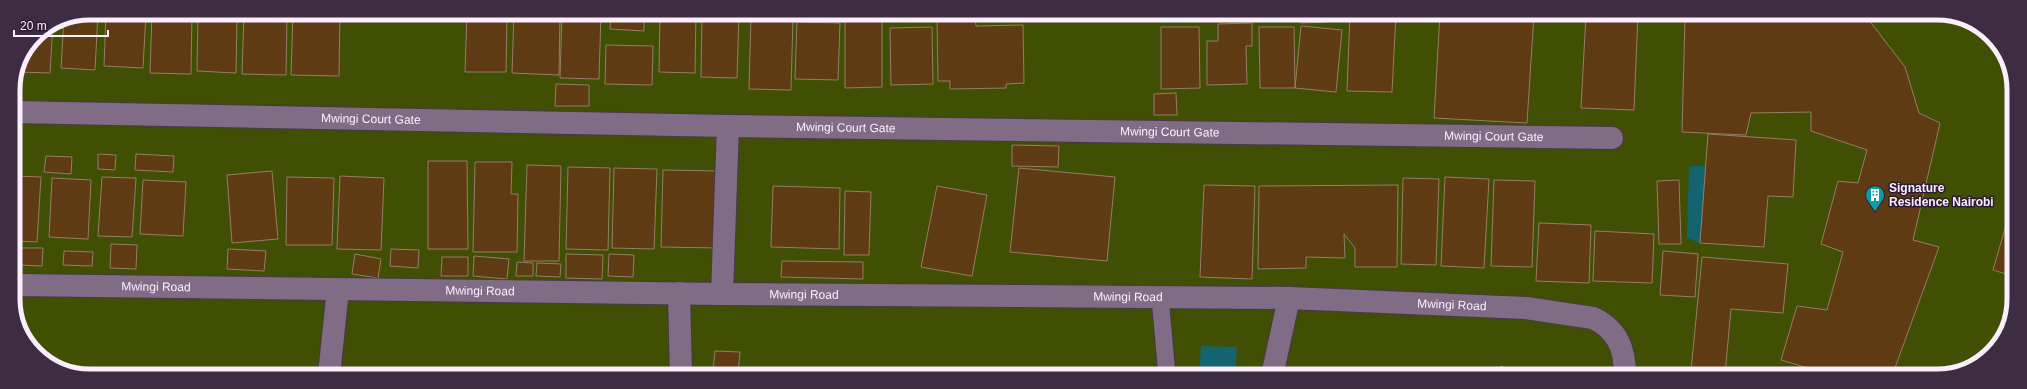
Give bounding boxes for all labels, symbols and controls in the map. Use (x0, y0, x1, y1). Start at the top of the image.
scale bar (14, 12, 108, 38)
text: 20 m (20, 19, 47, 33)
street label: Mwingi Court Gate (321, 111, 421, 127)
street label: Mwingi Court Gate (796, 120, 896, 135)
street label: Mwingi Court Gate (1120, 124, 1220, 140)
street label: Mwingi Court Gate (1444, 129, 1544, 144)
place label: Signature Residence Nairobi (1889, 181, 1994, 209)
building icon: Signature Residence Nairobi (1864, 184, 1886, 212)
street label: Mwingi Road (121, 279, 191, 294)
street label: Mwingi Road (445, 283, 515, 298)
street label: Mwingi Road (769, 287, 839, 302)
street label: Mwingi Road (1093, 290, 1163, 304)
street label: Mwingi Road (1417, 296, 1487, 313)

